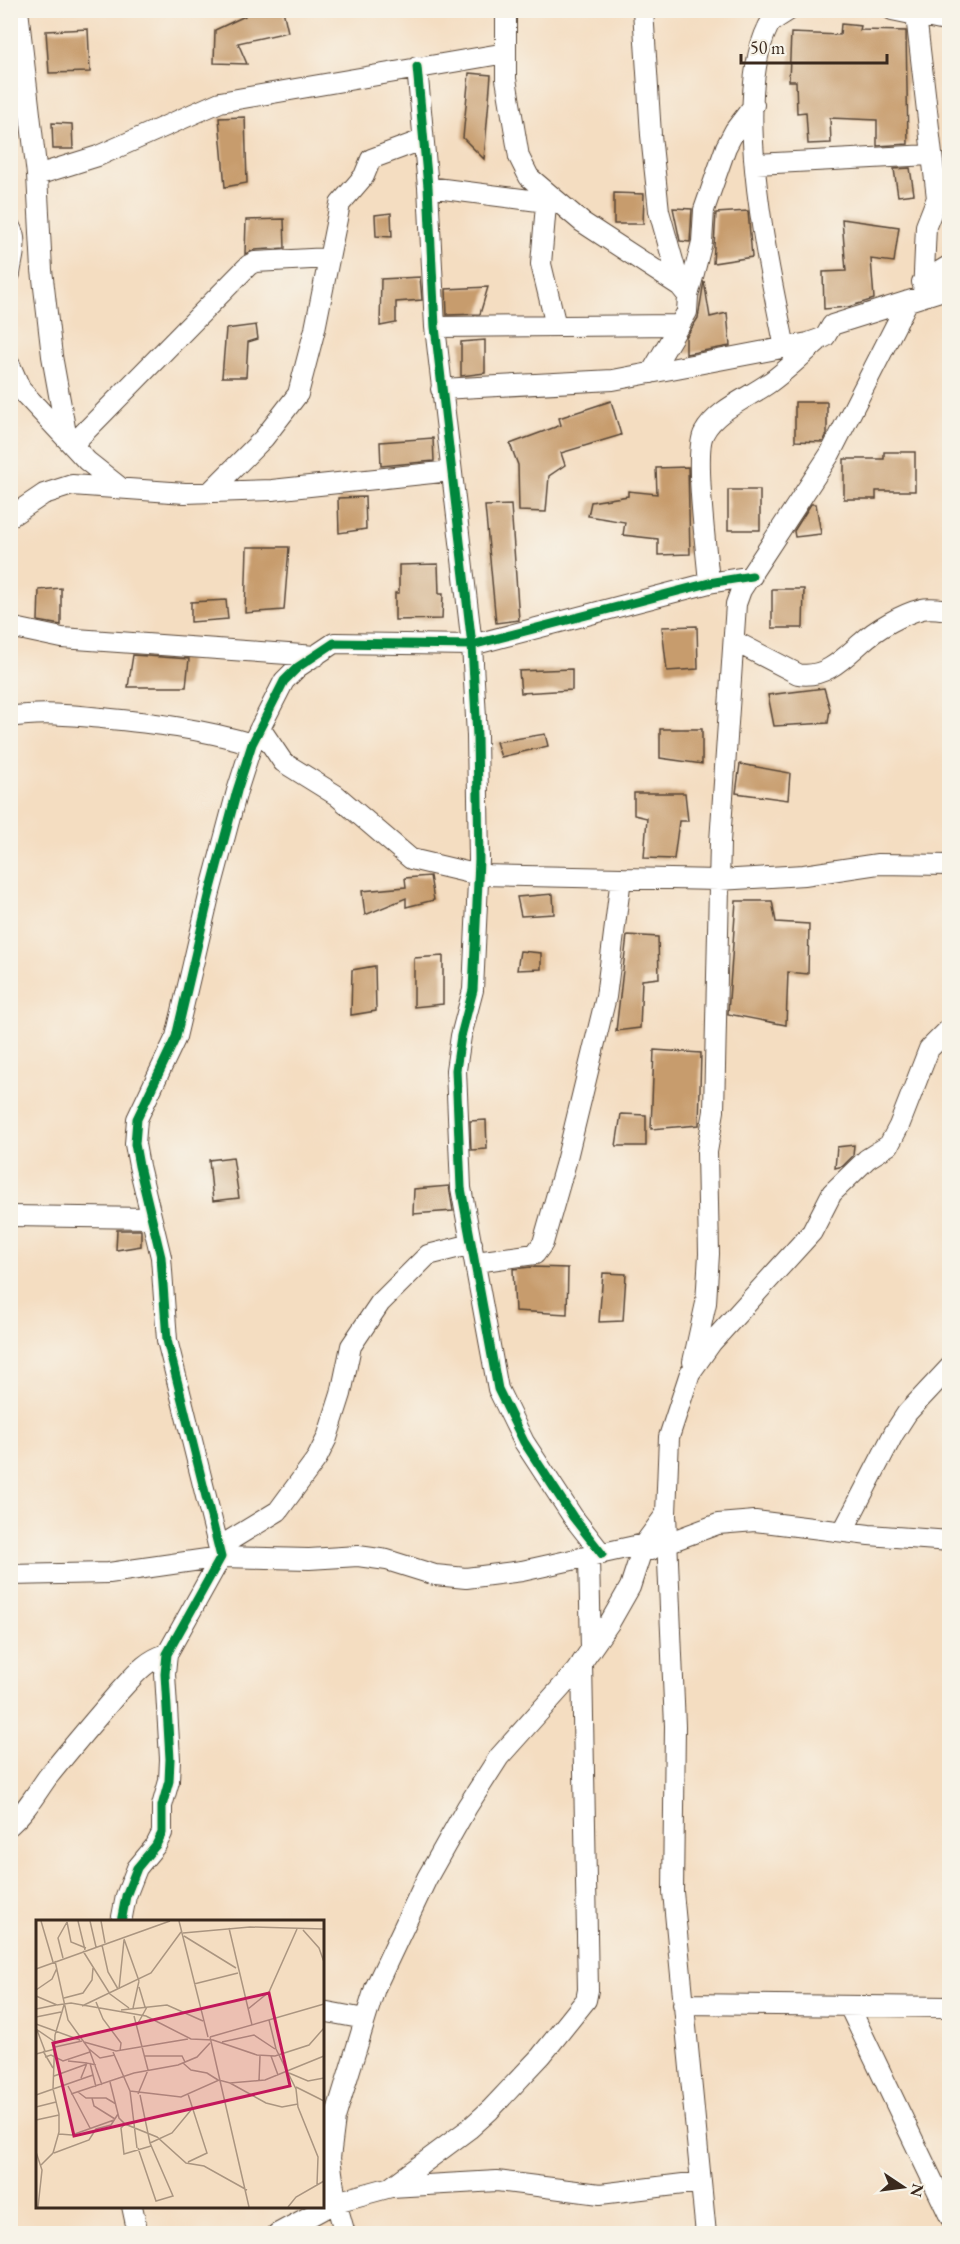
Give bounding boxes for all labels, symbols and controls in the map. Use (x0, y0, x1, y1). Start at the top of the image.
scale bar (741, 27, 886, 65)
text: 50 m (750, 36, 785, 59)
inset map (36, 1920, 324, 2208)
north arrow (873, 2157, 933, 2217)
text: N (905, 2182, 929, 2199)

